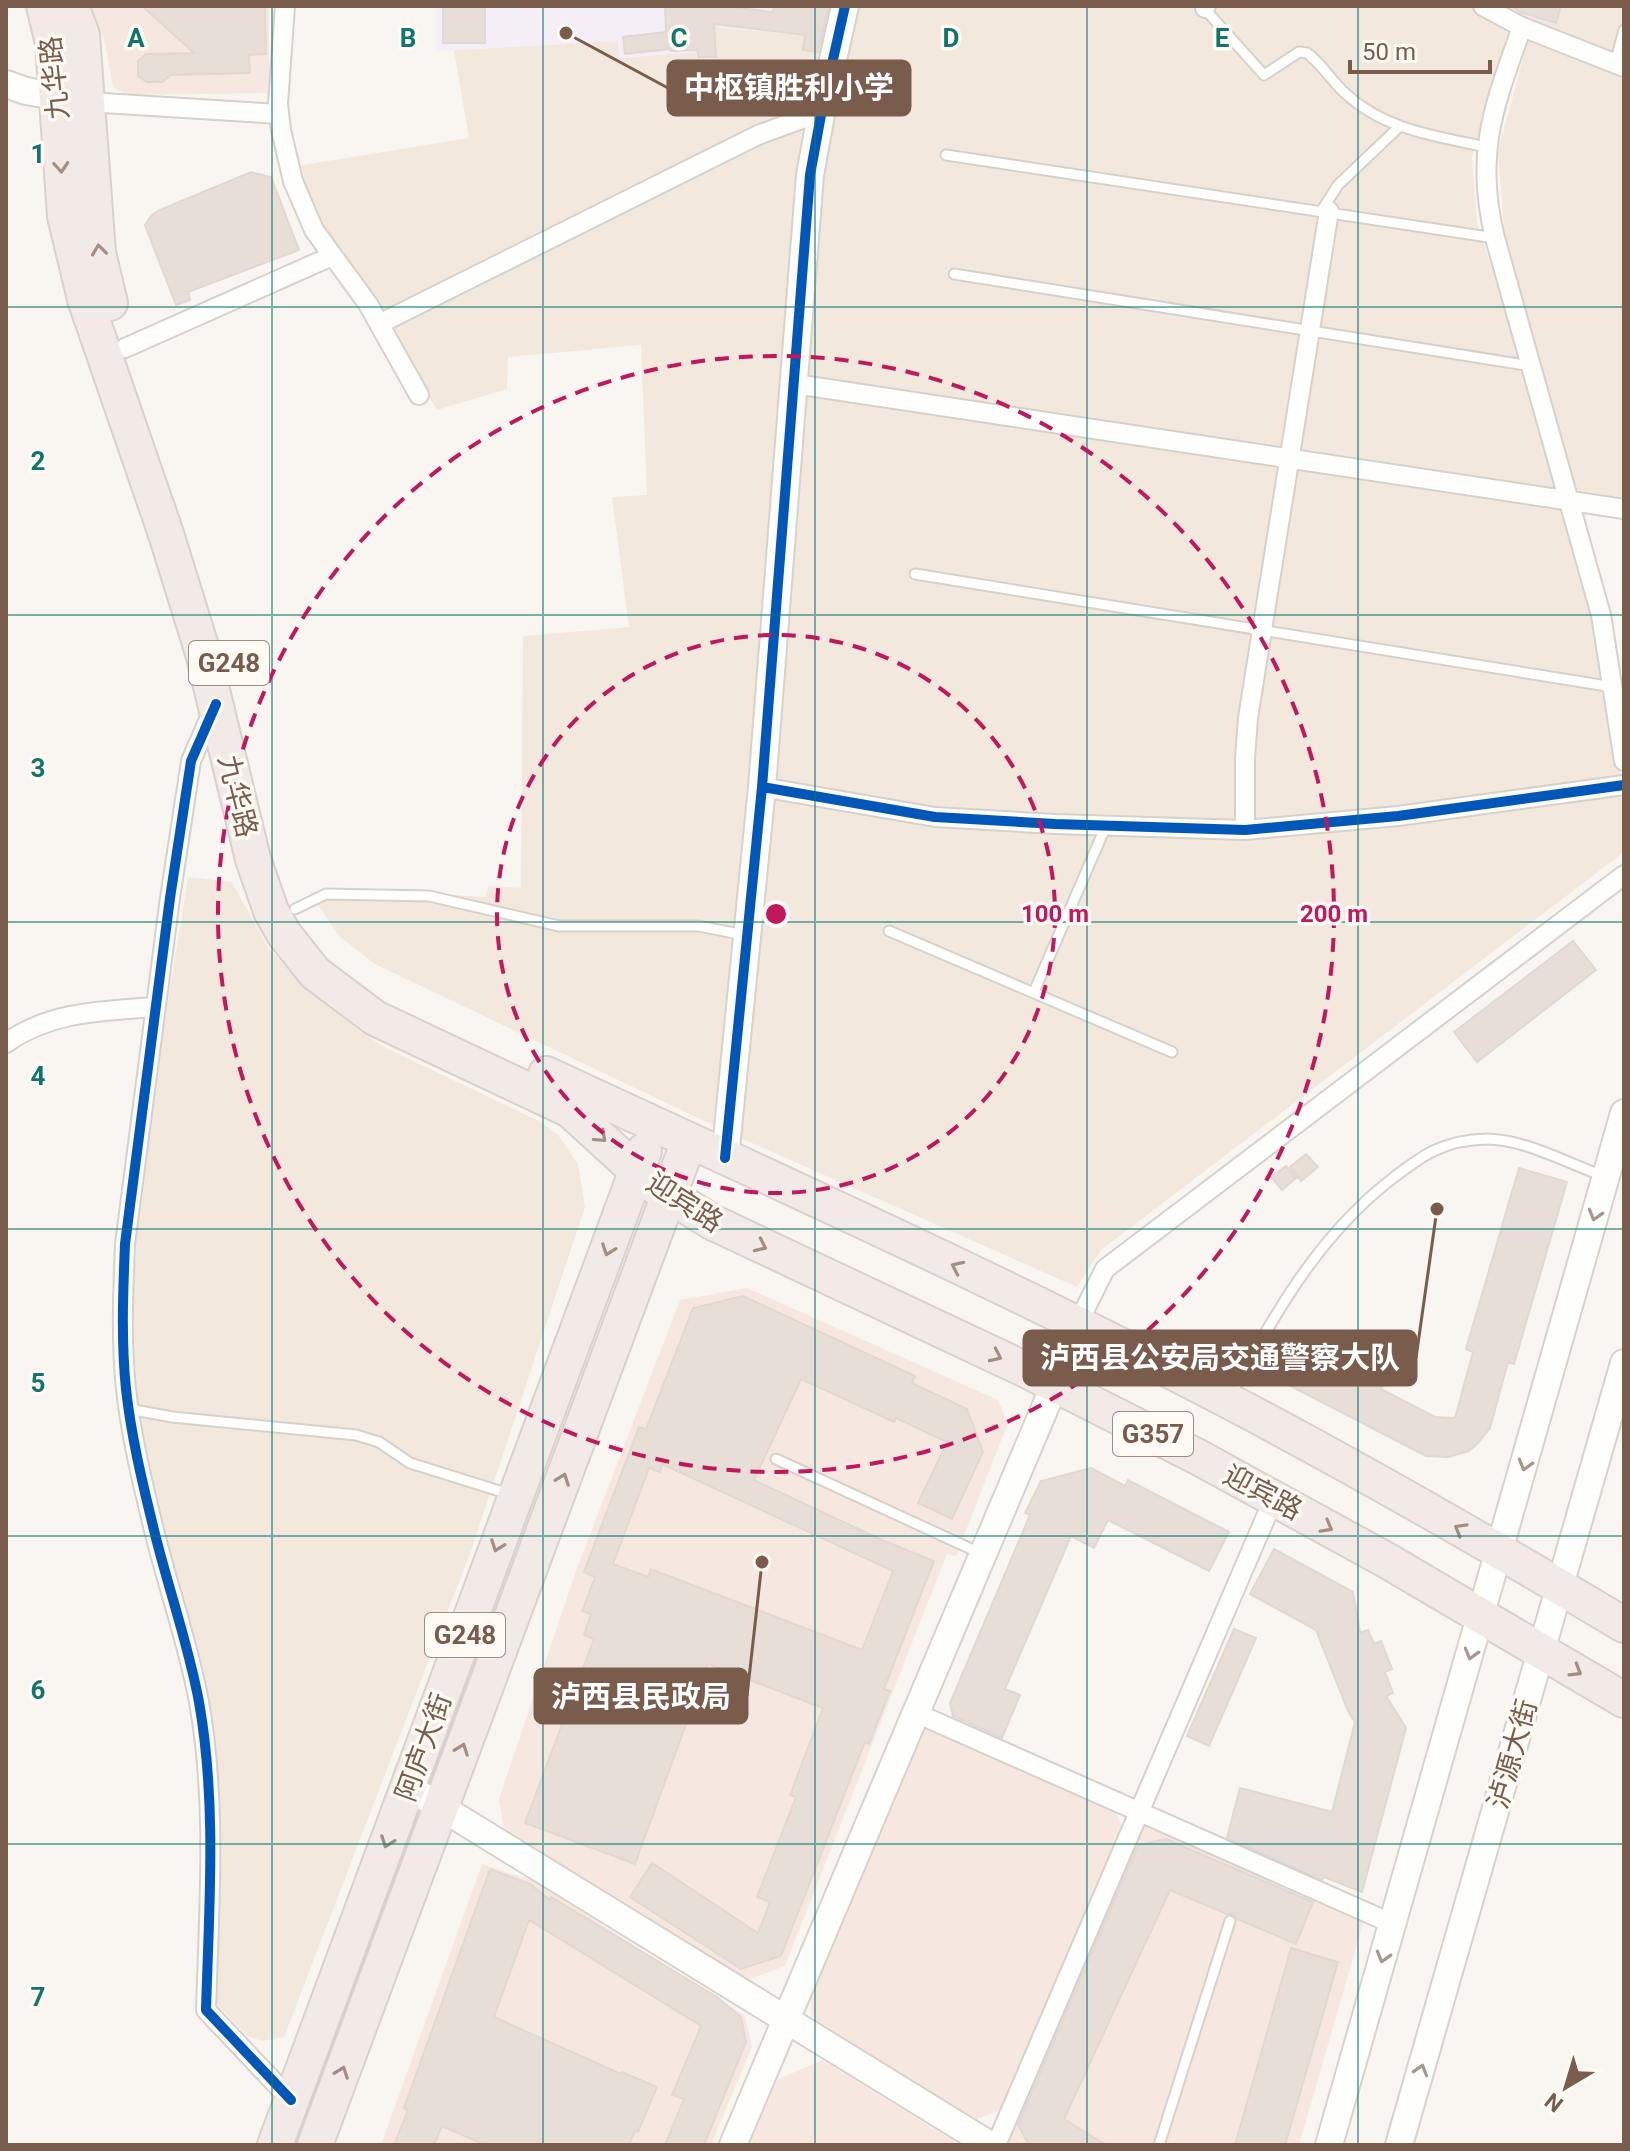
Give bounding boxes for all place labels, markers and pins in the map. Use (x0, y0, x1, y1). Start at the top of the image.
callout: 中枢镇胜利小学 (668, 61, 910, 115)
centre of rings (762, 900, 790, 928)
callout: 泸西县公安局交通警察大队 (1024, 1331, 1416, 1385)
callout: 泸西县民政局 (535, 1669, 747, 1723)

